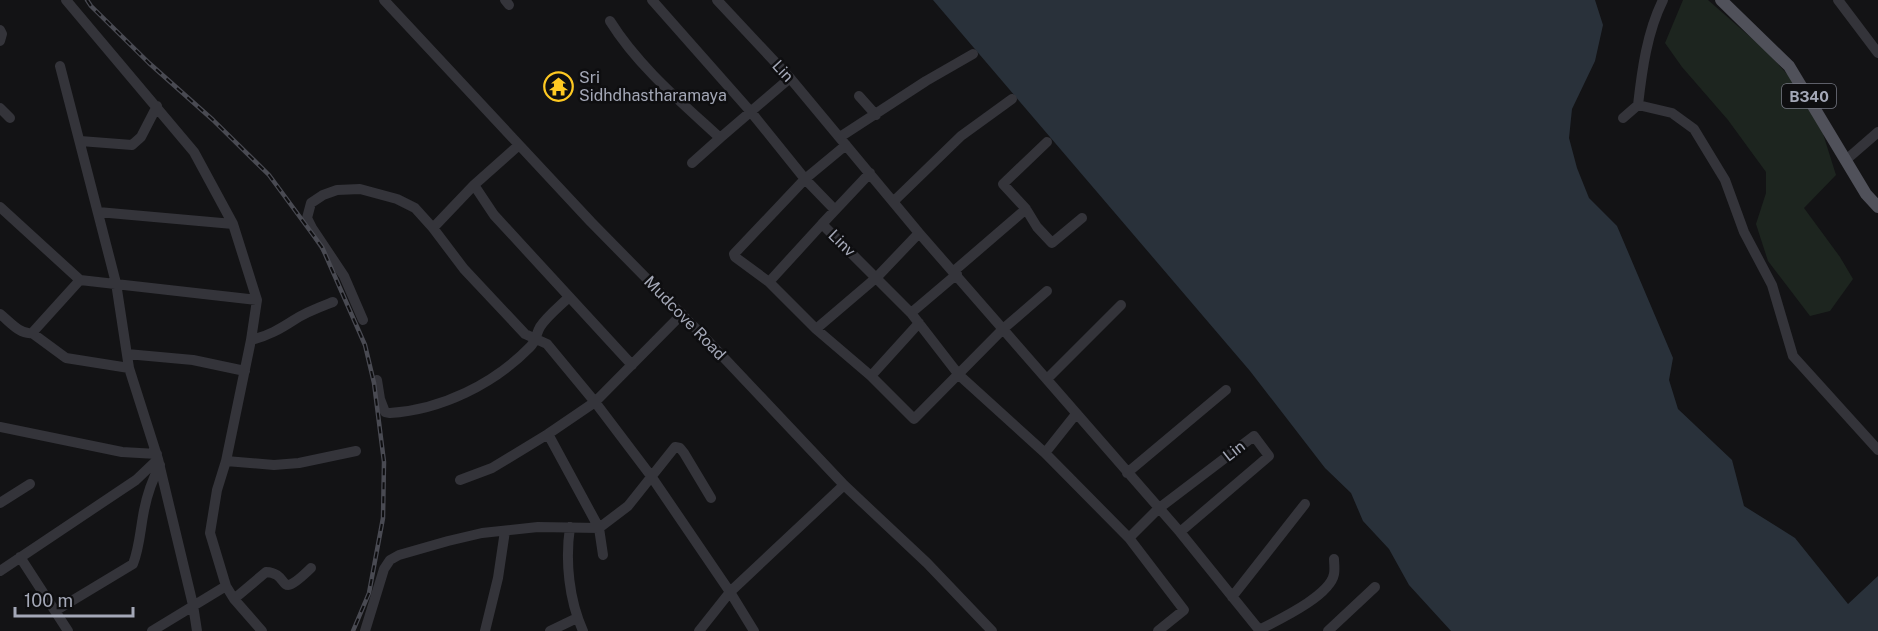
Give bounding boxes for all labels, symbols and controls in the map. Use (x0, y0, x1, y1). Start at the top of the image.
street label: Lin (768, 56, 798, 86)
place label: Sri Sidhdhastharamaya (579, 68, 727, 105)
temple icon: Sri Sidhdhastharamaya (542, 70, 574, 102)
road number: B340 (1782, 84, 1836, 108)
street label: Linv (824, 226, 860, 260)
street label: Mudcove Road (640, 272, 730, 364)
street label: Lin (1219, 437, 1249, 465)
scale bar (15, 580, 134, 618)
text: 100 m (24, 590, 73, 611)

